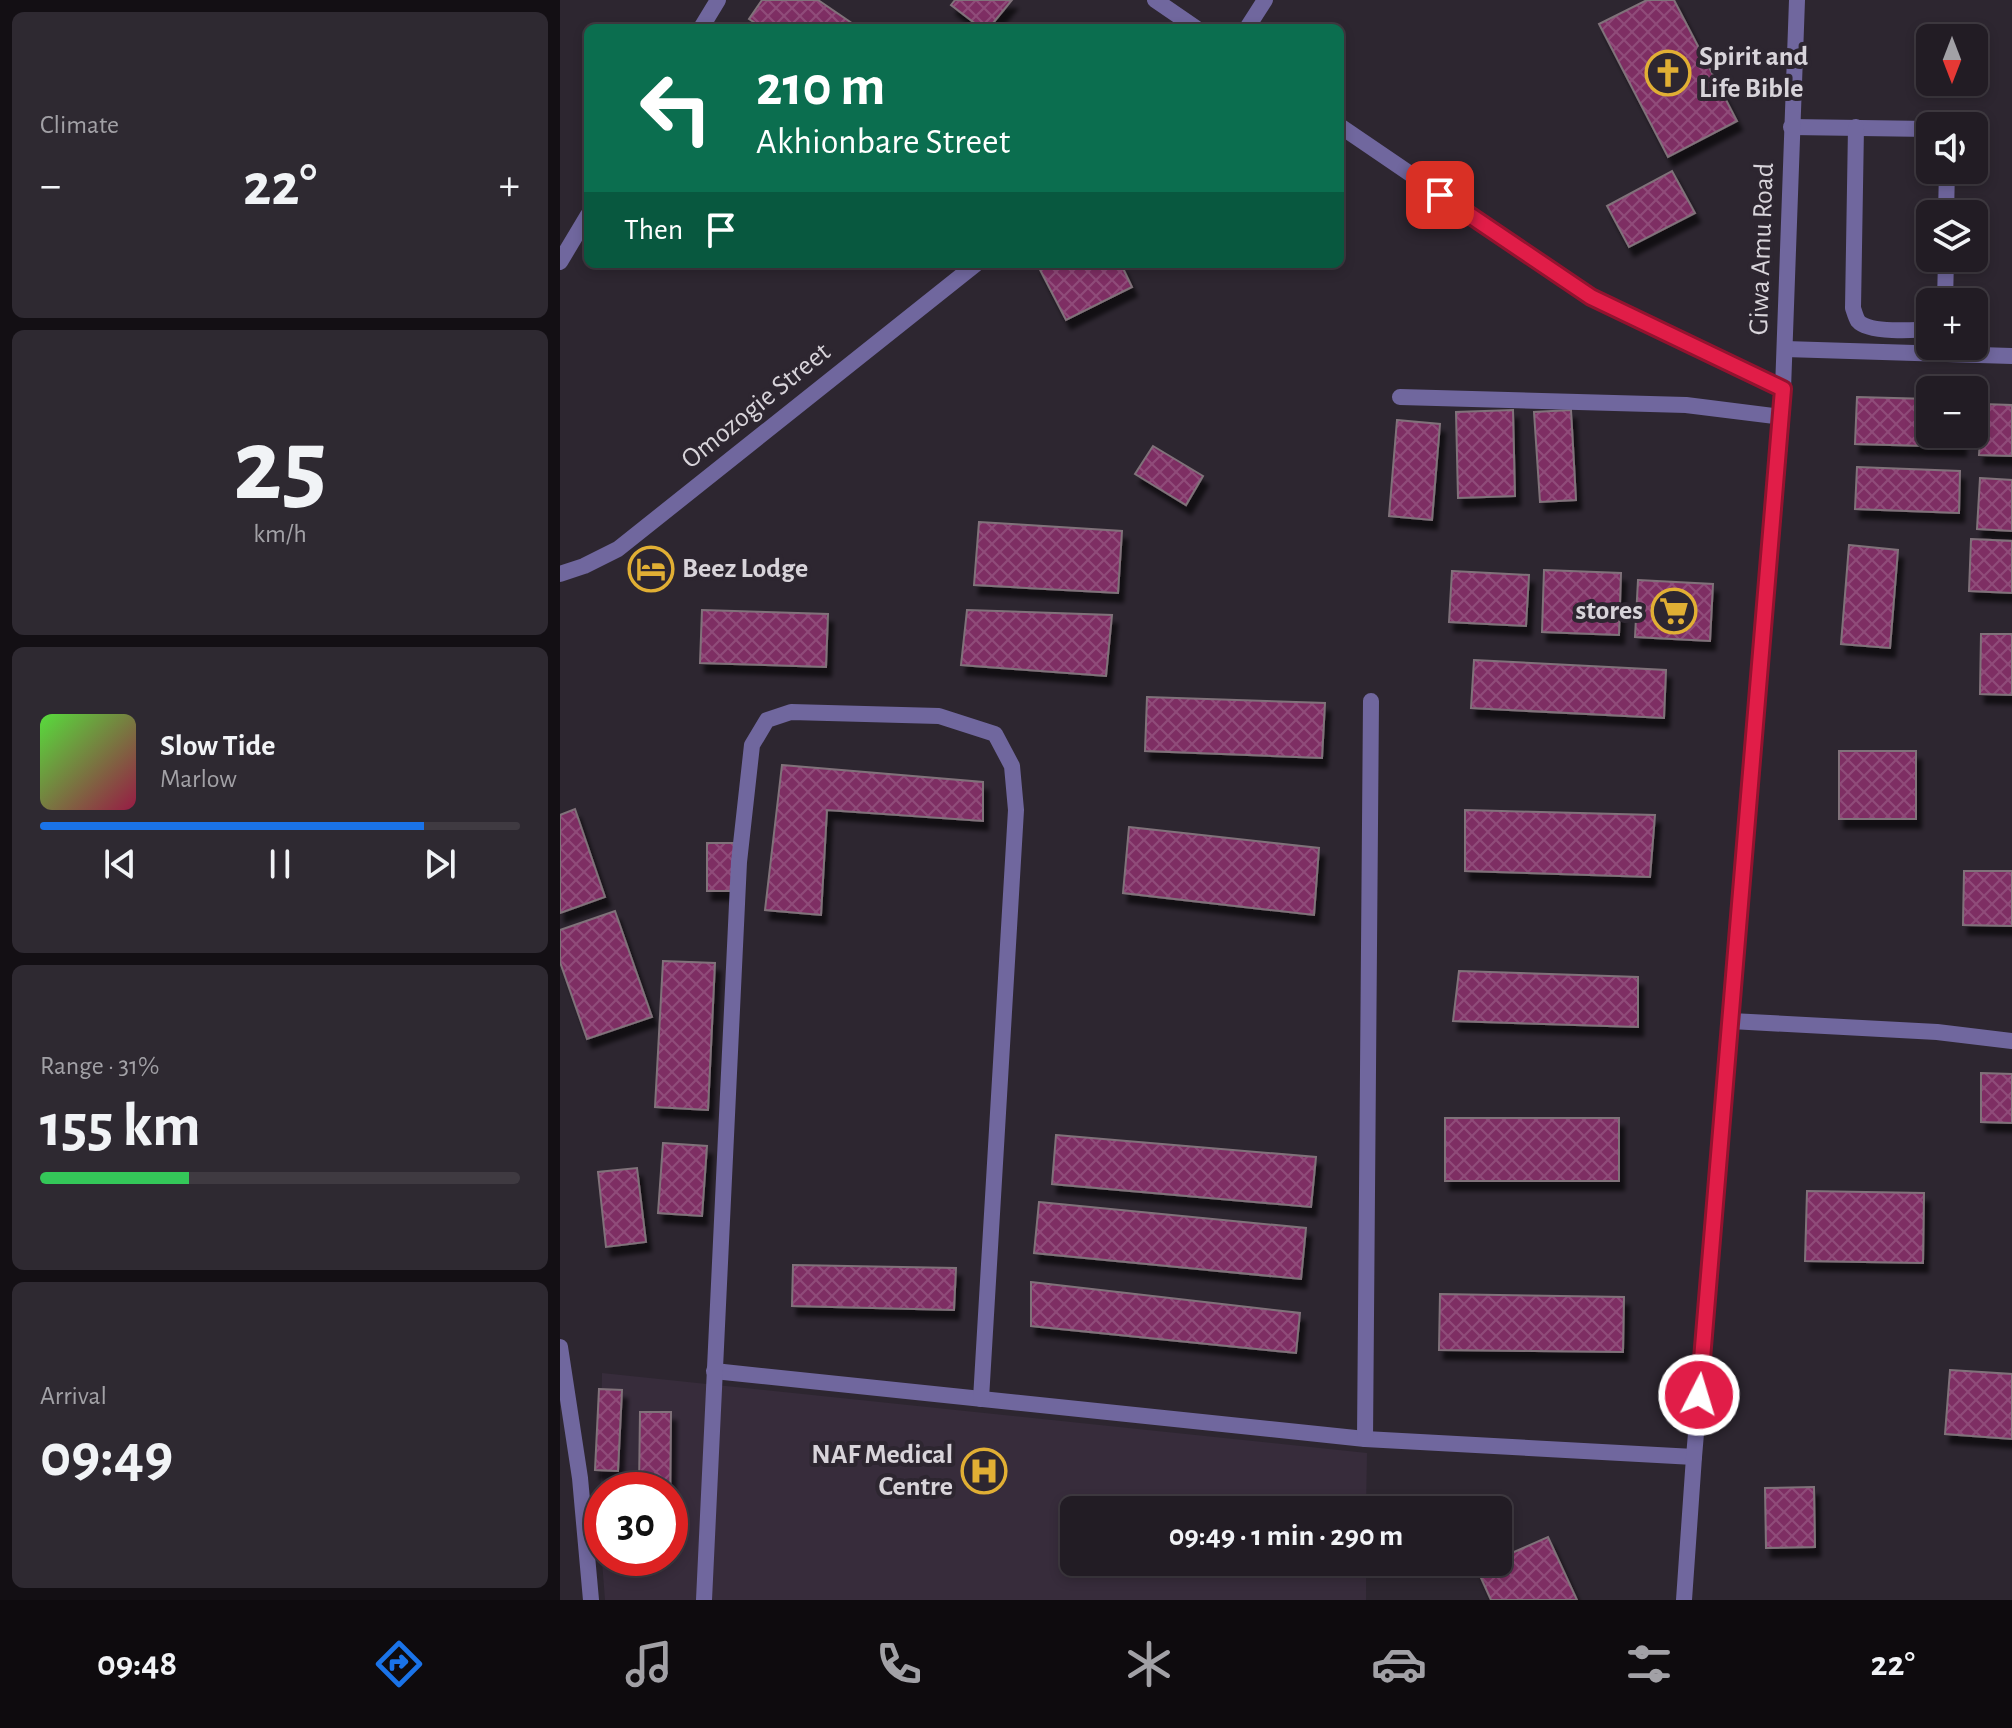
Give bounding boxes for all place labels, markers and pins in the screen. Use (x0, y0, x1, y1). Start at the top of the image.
place label: Spirit and Life Bible (1699, 43, 1809, 103)
church icon: Spirit and Life Bible (1644, 49, 1692, 97)
pin (1406, 161, 1474, 229)
hotel icon: Beez Lodge (627, 545, 675, 593)
place label: Beez Lodge (682, 555, 808, 583)
supermarket icon: stores (1650, 587, 1698, 635)
place label: stores (1576, 597, 1643, 625)
place label: NAF Medical Centre (811, 1441, 953, 1501)
hospital icon: NAF Medical Centre (960, 1447, 1008, 1495)

